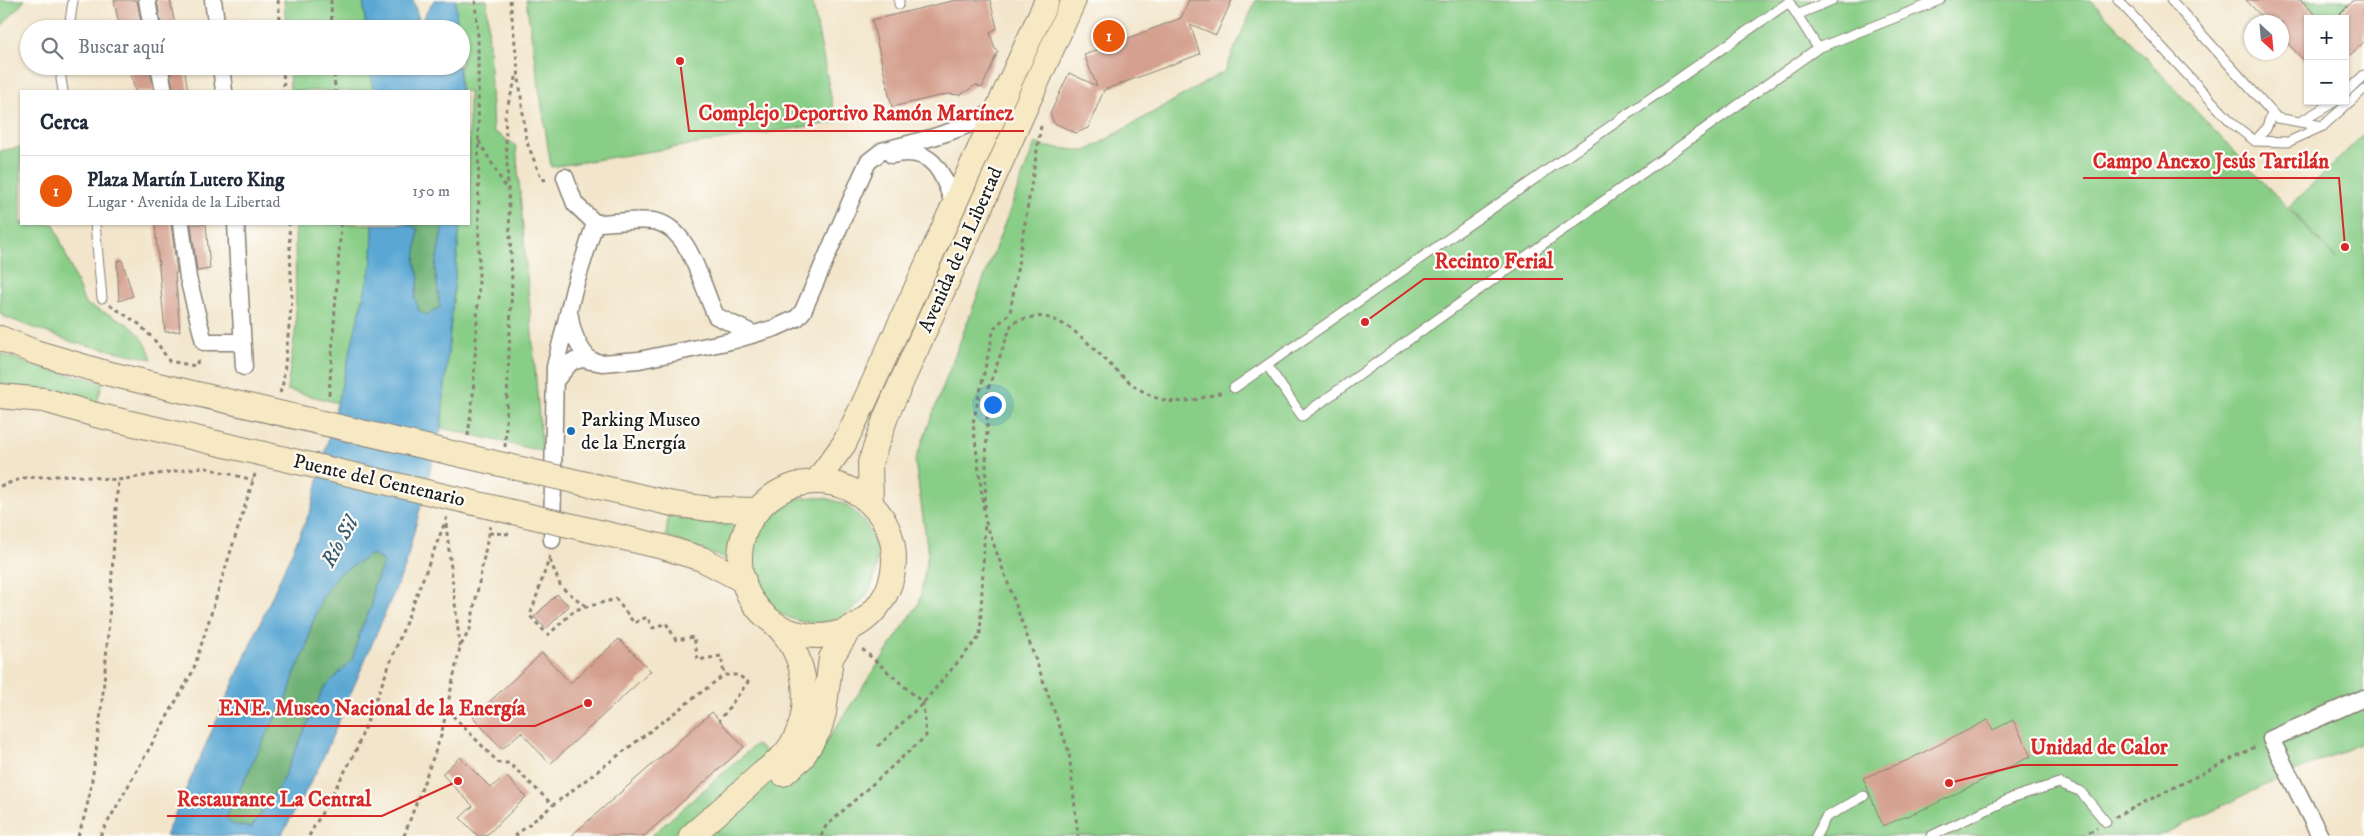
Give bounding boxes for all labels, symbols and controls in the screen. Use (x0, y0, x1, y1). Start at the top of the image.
north arrow (2244, 15, 2289, 60)
map controls (2304, 15, 2349, 105)
button: + (2304, 15, 2349, 60)
pin: 1 (1093, 17, 1125, 55)
search box (20, 20, 470, 75)
icon: search (38, 34, 66, 62)
text: Buscar aquí (78, 36, 164, 59)
button: − (2304, 60, 2349, 105)
callout: Complejo Deportivo Ramón Martínez (689, 95, 1024, 131)
text: Complejo Deportivo Ramón Martínez (699, 101, 1014, 128)
text: Cerca (40, 110, 88, 136)
callout: Campo Anexo Jesús Tartilán (2083, 142, 2339, 178)
text: Campo Anexo Jesús Tartilán (2093, 149, 2330, 175)
street label: Avenida de la Libertad (913, 163, 1009, 337)
text: Plaza Martín Lutero King (87, 169, 284, 192)
text: 1 (53, 181, 59, 201)
text: 150 m (412, 181, 450, 201)
text: Lugar · Avenida de la Libertad (87, 192, 280, 212)
callout: Recinto Ferial (1424, 243, 1563, 279)
text: Recinto Ferial (1435, 249, 1554, 275)
your location (980, 392, 1006, 418)
place label: Parking Museo de la Energía (581, 408, 700, 456)
marker: Parking Museo de la Energía (565, 425, 577, 437)
street label: Puente del Centenario (291, 449, 467, 513)
water label: Río Sil (315, 510, 366, 573)
callout: ENE. Museo Nacional de la Energía (208, 690, 535, 726)
text: ENE. Museo Nacional de la Energía (218, 696, 527, 722)
callout: Unidad de Calor (2021, 729, 2178, 765)
text: Unidad de Calor (2030, 735, 2169, 761)
callout: Restaurante La Central (167, 780, 382, 816)
text: Restaurante La Central (177, 787, 372, 813)

